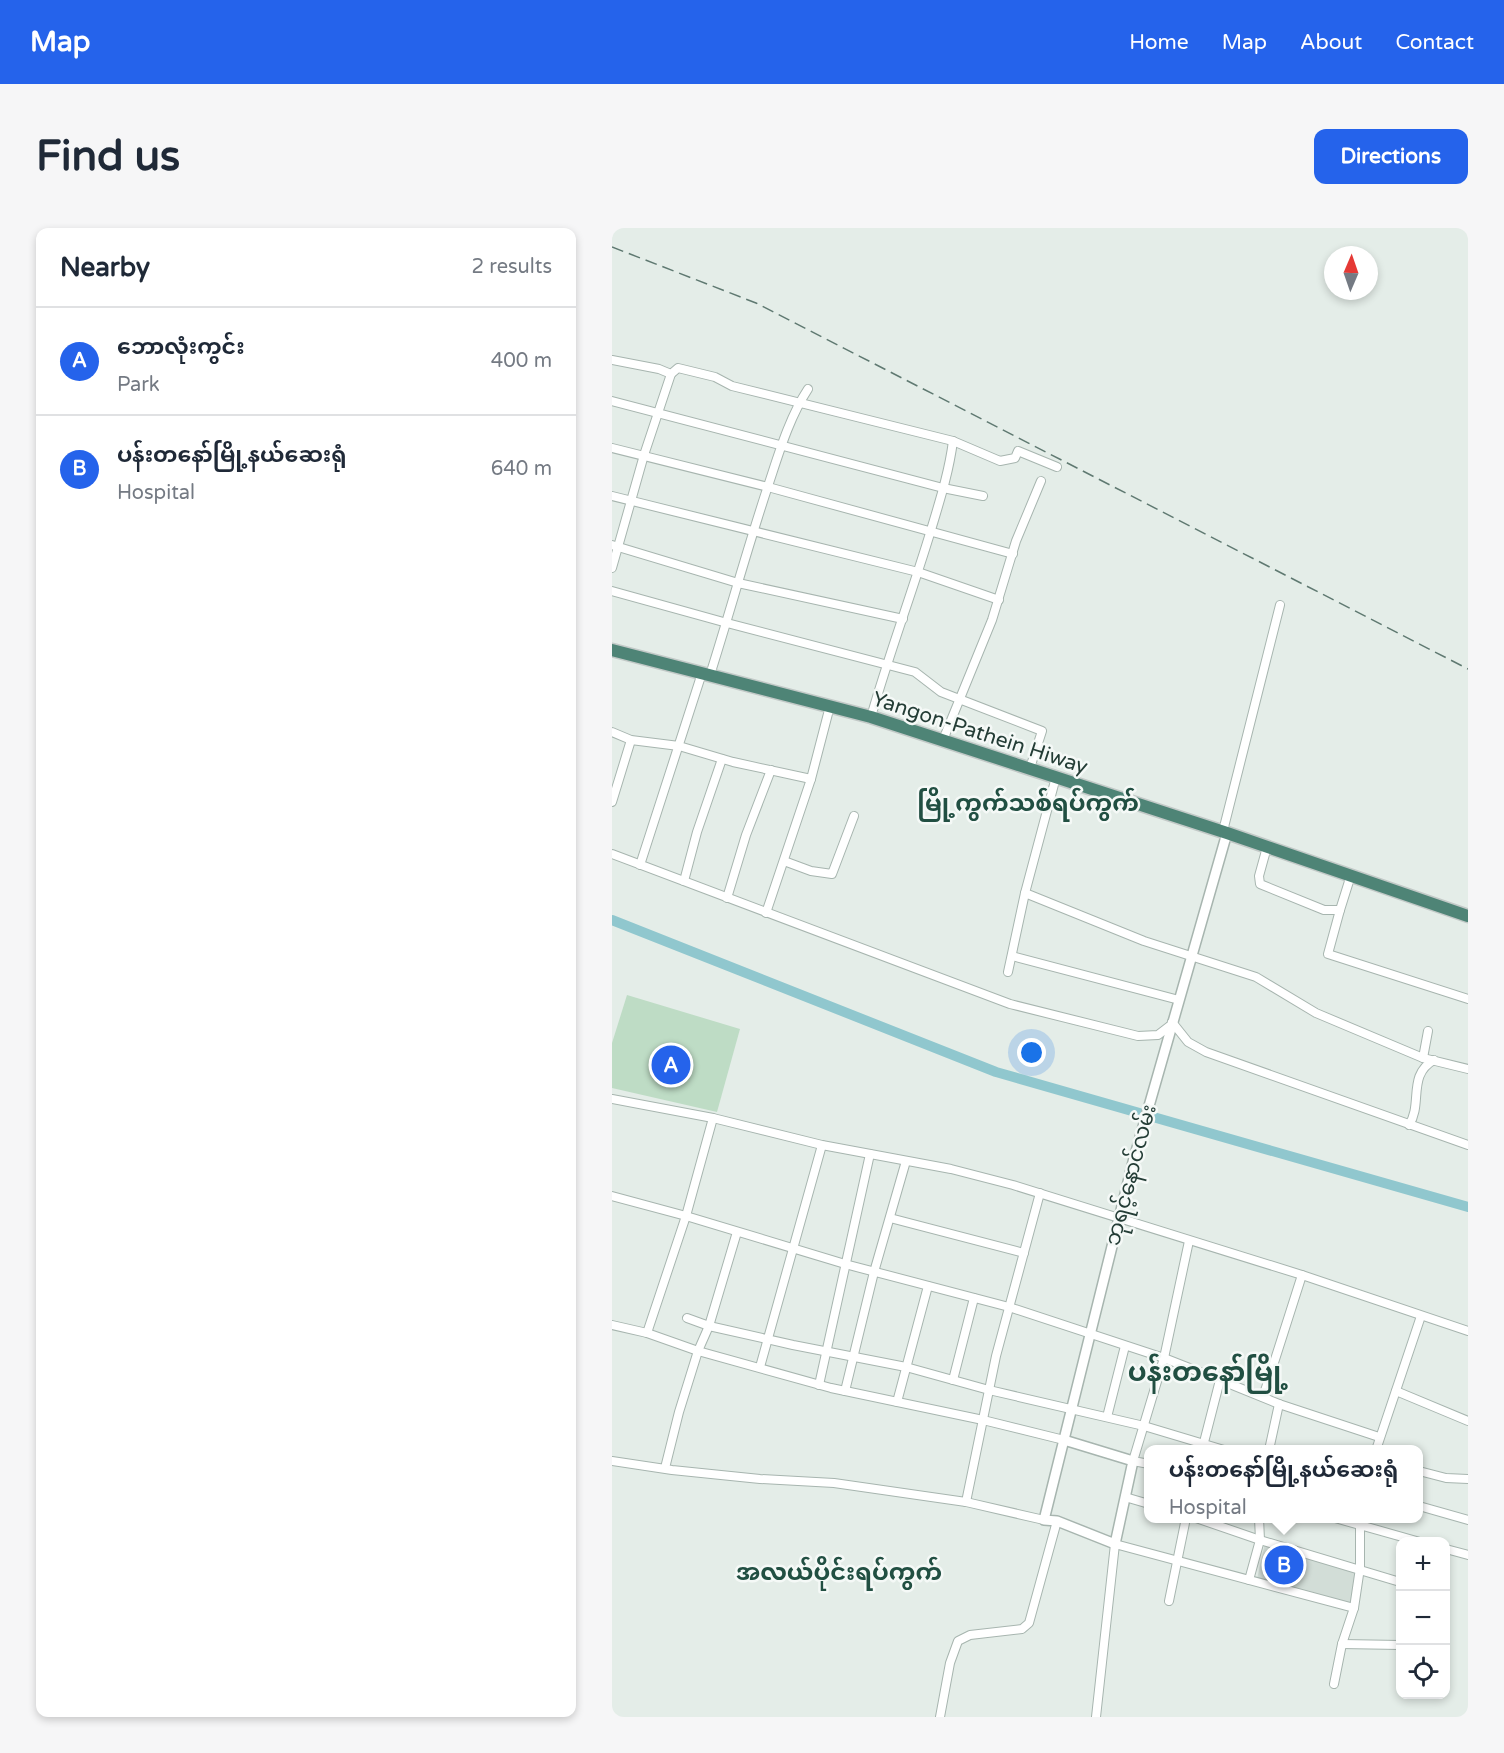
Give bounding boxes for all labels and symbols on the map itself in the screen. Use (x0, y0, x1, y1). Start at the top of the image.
north arrow (1324, 246, 1378, 300)
street label: Yangon-Pathein Hiway (869, 686, 1091, 780)
district label: မြို့ကွက်သစ်ရပ်ကွက် (917, 787, 1139, 822)
your location (1017, 1038, 1046, 1067)
pin: A (652, 1042, 690, 1088)
street label: ဘုရင့်နောင်လမ်း (1096, 1101, 1166, 1249)
district label: ပန်းတနော်မြို့ (1128, 1353, 1288, 1394)
pin: B (1264, 1542, 1304, 1588)
district label: အလယ်ပိုင်းရပ်ကွက် (736, 1556, 942, 1591)

